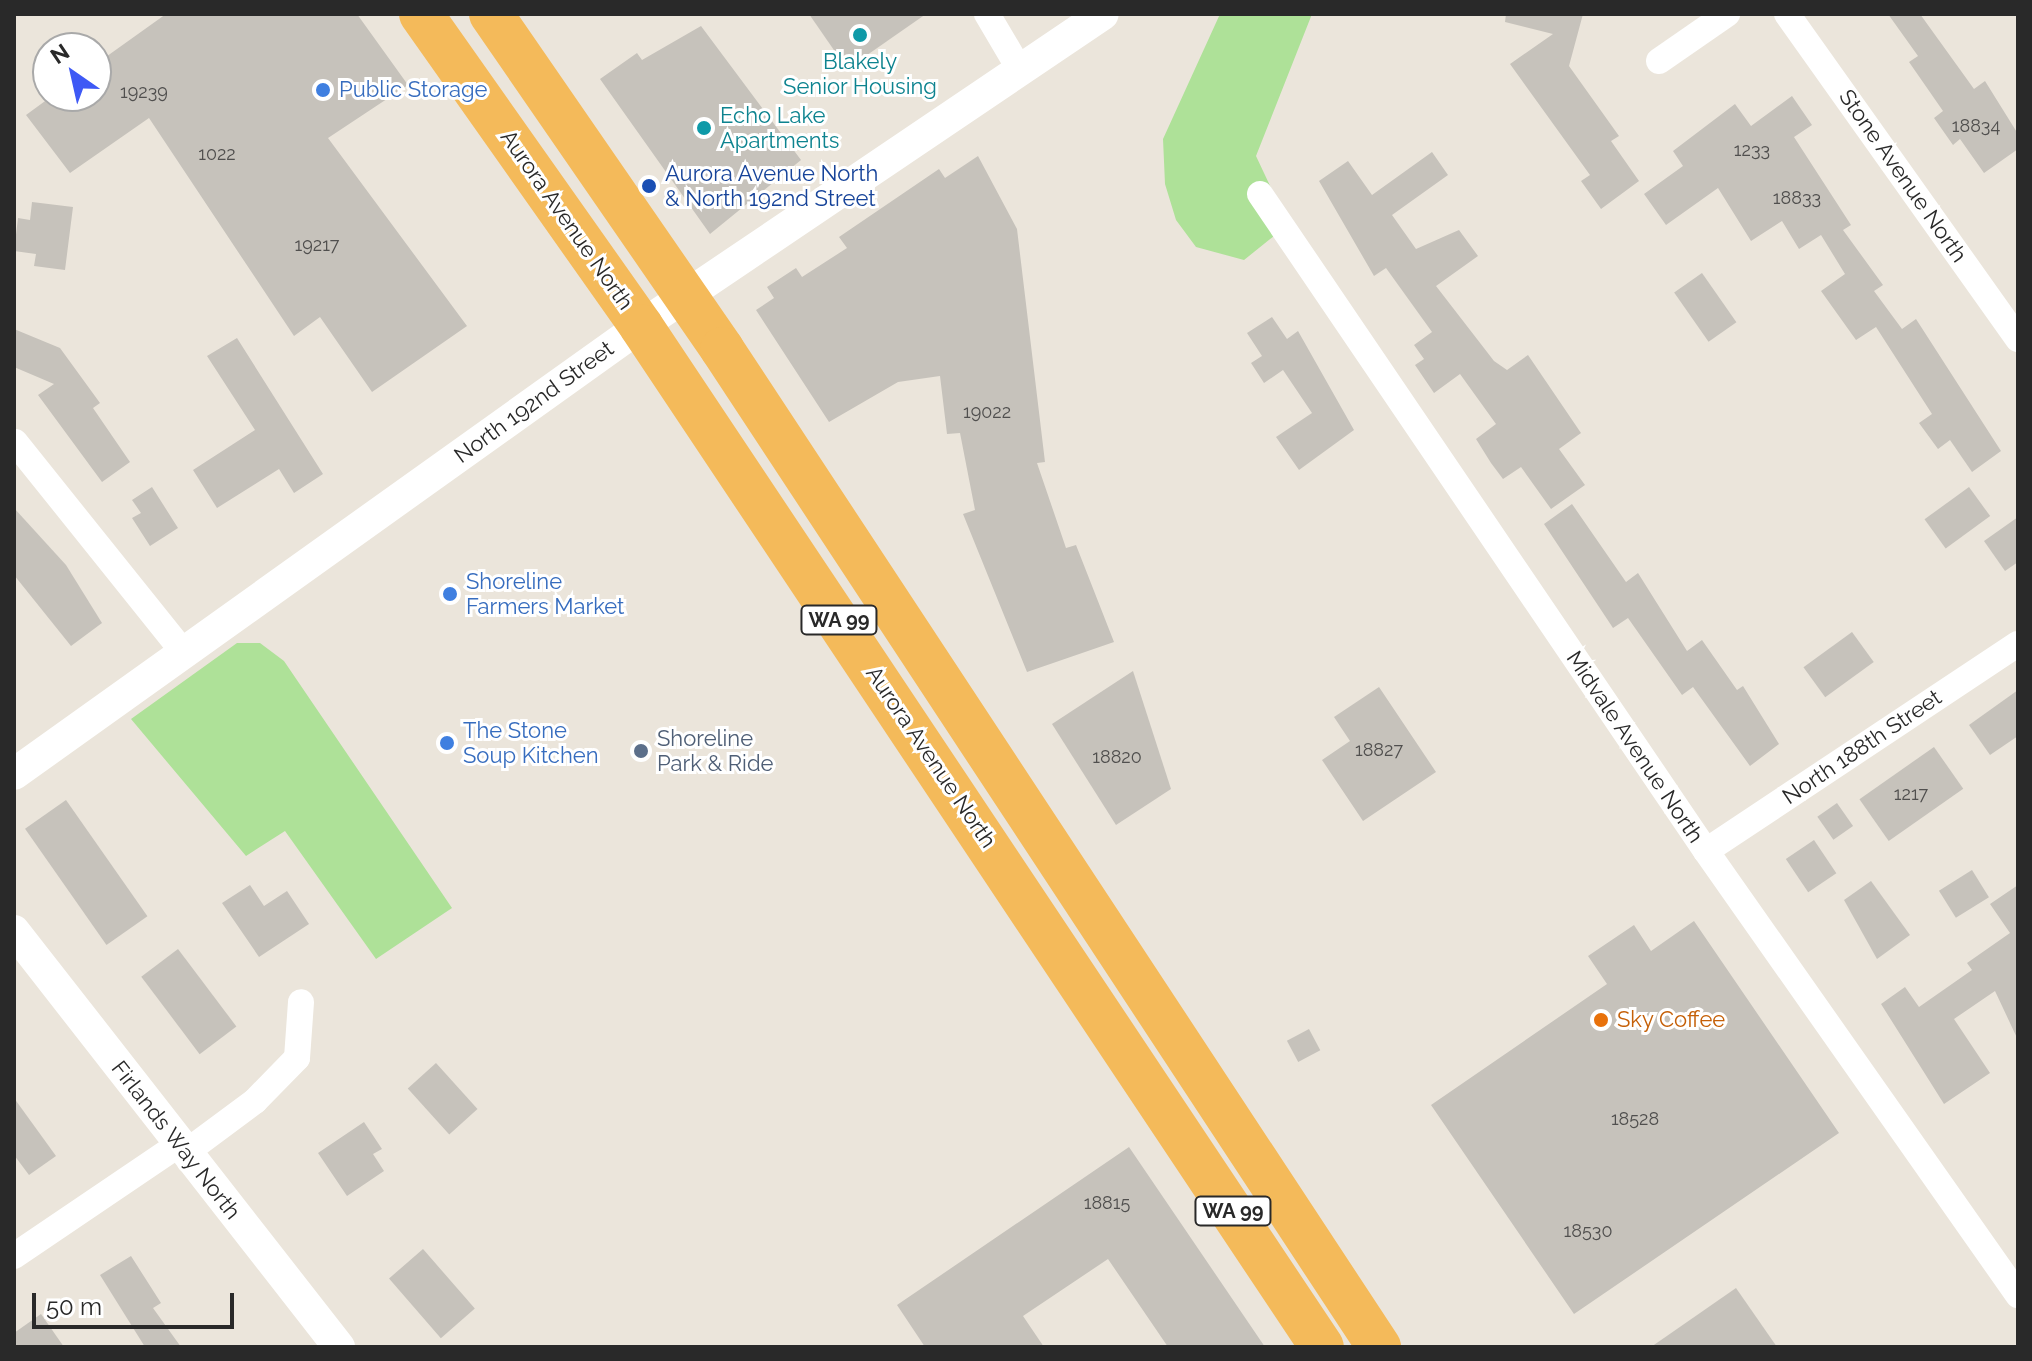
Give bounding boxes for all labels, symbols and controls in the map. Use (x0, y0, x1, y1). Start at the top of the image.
marker: Blakely Senior Housing (851, 26, 869, 44)
north arrow (32, 32, 112, 112)
text: N (45, 38, 74, 69)
place label: Blakely Senior Housing (783, 48, 937, 100)
place label: Public Storage (339, 77, 487, 103)
house number: 19239 (120, 81, 168, 103)
marker: Public Storage (314, 81, 332, 99)
street label: Stone Avenue North (1833, 84, 1973, 268)
place label: Echo Lake Apartments (720, 102, 839, 154)
house number: 18834 (1952, 115, 2000, 137)
marker: Echo Lake Apartments (695, 119, 713, 137)
street label: Aurora Avenue North (495, 125, 639, 315)
house number: 1233 (1734, 139, 1770, 161)
house number: 1022 (198, 143, 236, 165)
place label: Aurora Avenue North & North 192nd Street (665, 160, 879, 212)
marker: Aurora Avenue North & North 192nd Street (640, 177, 658, 195)
house number: 18833 (1773, 187, 1821, 209)
house number: 19217 (295, 234, 339, 256)
street label: North 192nd Street (449, 335, 619, 469)
house number: 19022 (963, 401, 1011, 423)
place label: Shoreline Farmers Market (466, 568, 624, 620)
marker: Shoreline Farmers Market (441, 585, 459, 603)
road number: WA 99 (799, 604, 879, 636)
street label: Midvale Avenue North (1561, 646, 1709, 848)
street label: Aurora Avenue North (860, 661, 1002, 853)
street label: North 188th Street (1778, 684, 1946, 810)
place label: The Stone Soup Kitchen (463, 717, 598, 768)
place label: Shoreline Park & Ride (657, 725, 773, 776)
marker: The Stone Soup Kitchen (438, 734, 456, 752)
house number: 18827 (1355, 739, 1403, 761)
marker: Shoreline Park & Ride (632, 742, 650, 760)
house number: 18820 (1092, 746, 1142, 768)
house number: 1217 (1894, 783, 1928, 805)
place label: Sky Coffee (1617, 1007, 1726, 1033)
marker: Sky Coffee (1592, 1011, 1610, 1029)
street label: Firlands Way North (106, 1055, 246, 1225)
house number: 18528 (1611, 1108, 1659, 1130)
house number: 18815 (1084, 1192, 1130, 1214)
road number: WA 99 (1193, 1195, 1273, 1227)
house number: 18530 (1564, 1220, 1612, 1242)
scale bar (36, 1277, 238, 1327)
text: 50 m (46, 1292, 102, 1321)

